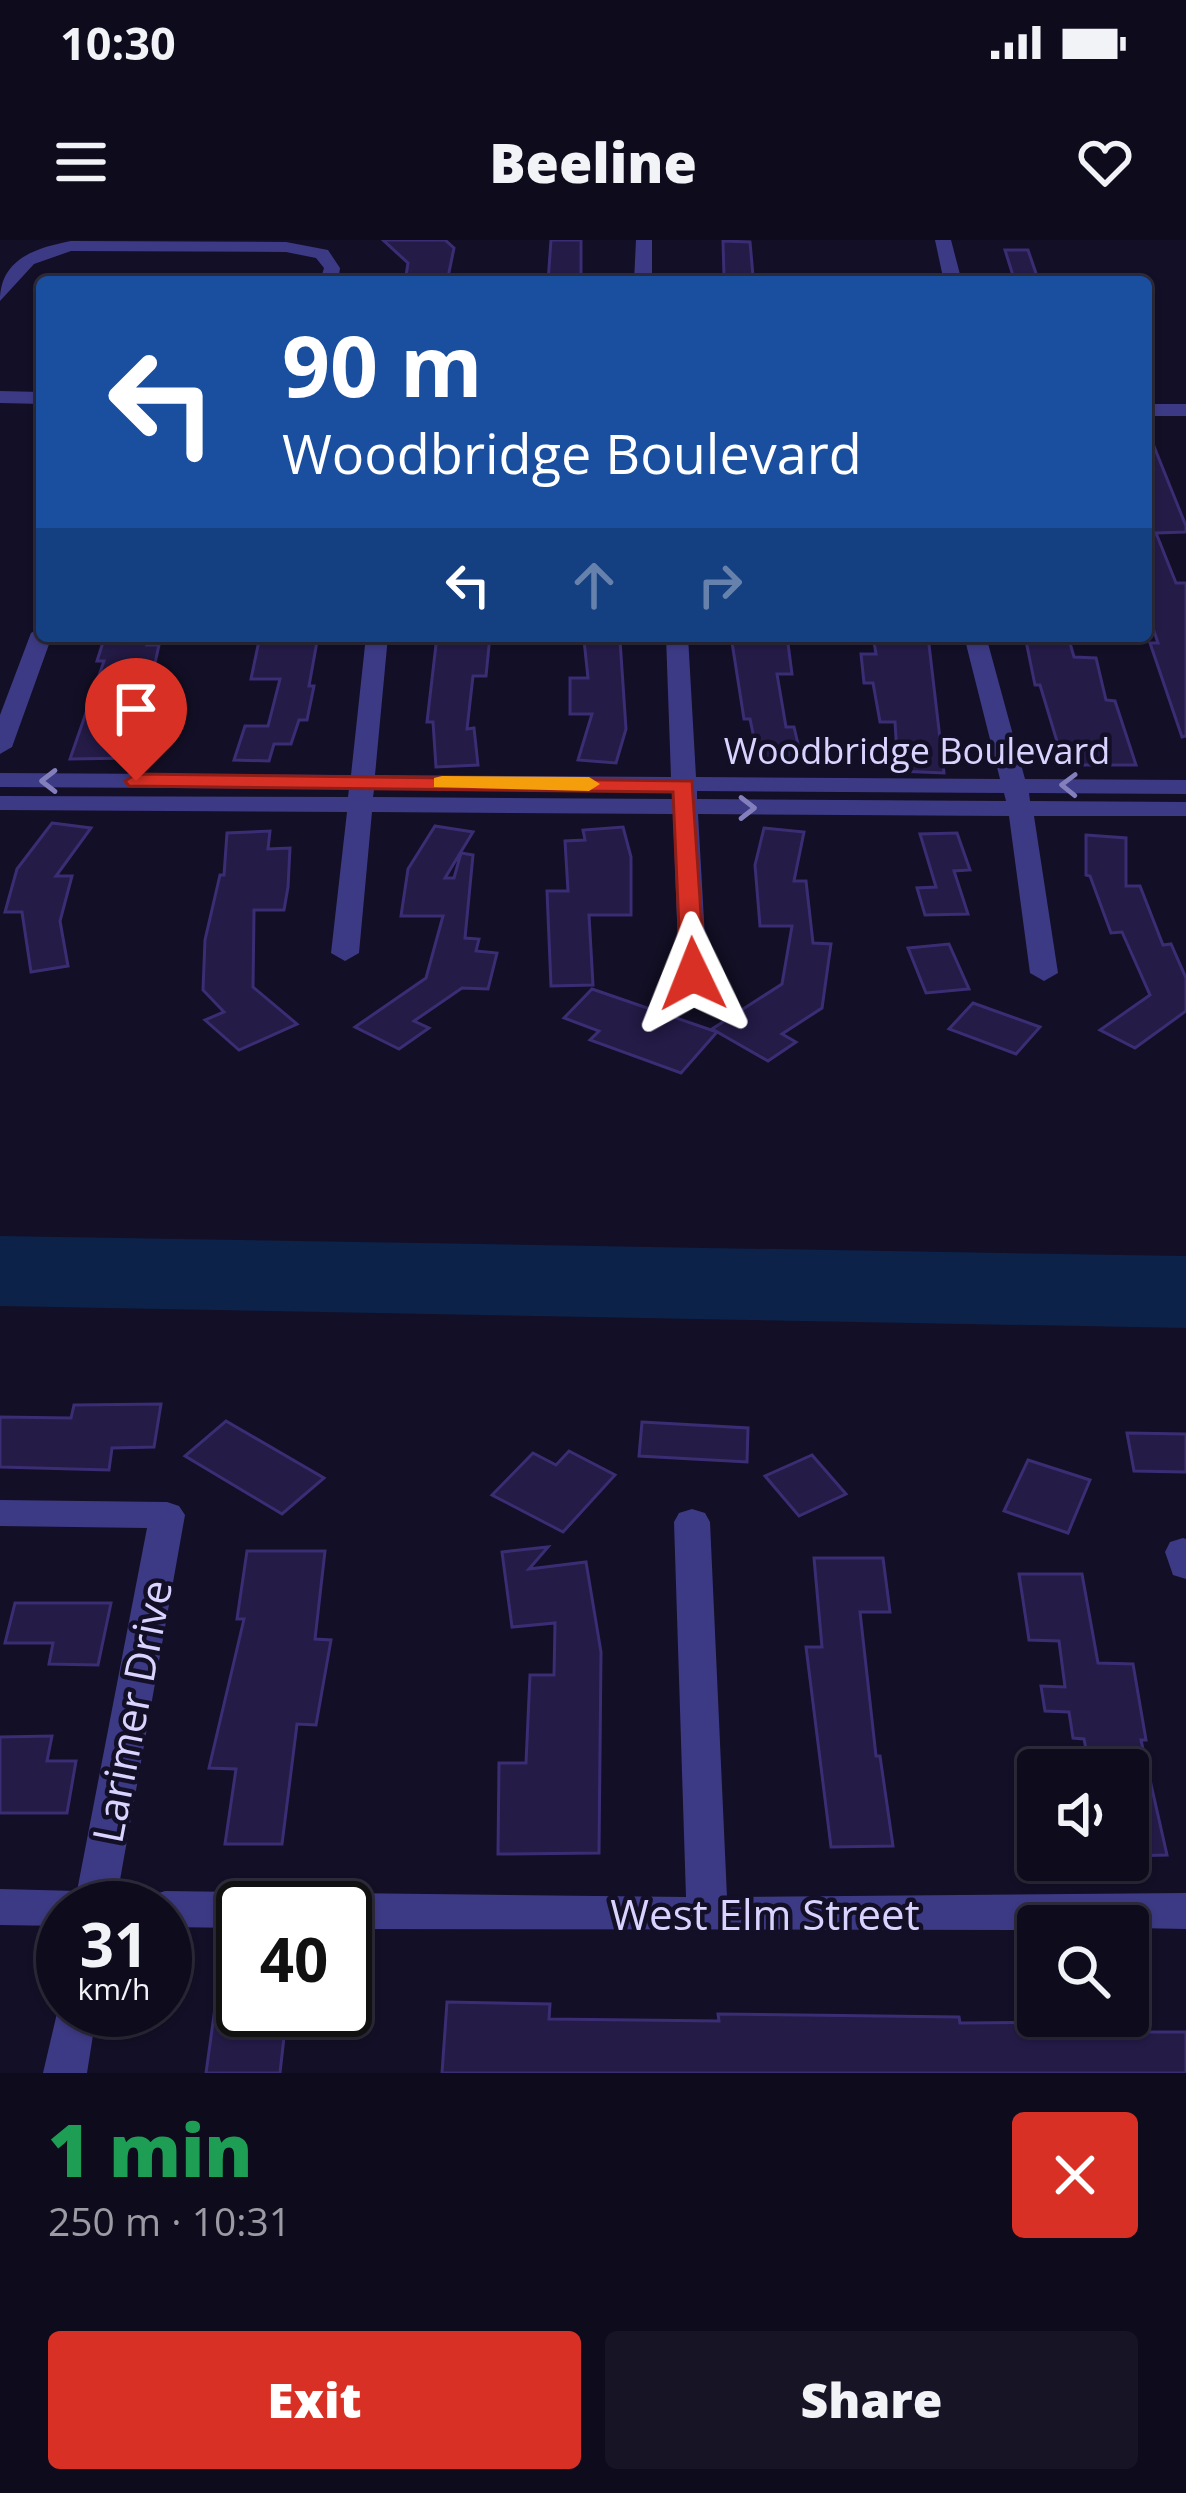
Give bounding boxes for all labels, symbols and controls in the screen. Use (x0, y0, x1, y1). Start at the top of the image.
text: 10:30 (60, 12, 176, 73)
text: Beeline (489, 125, 697, 199)
icon: menu (48, 129, 114, 195)
icon: heart (1072, 129, 1138, 195)
text: 90 m (282, 307, 482, 422)
icon: left (84, 324, 240, 480)
text: Woodbridge Boulevard (282, 416, 862, 490)
icon: left (435, 552, 501, 618)
icon: ahead (561, 552, 627, 618)
icon: right (687, 552, 753, 618)
pin (85, 658, 187, 781)
icon: arrive (103, 676, 169, 742)
street label: Woodbridge Boulevard (724, 726, 1110, 775)
one-way arrow (39, 768, 57, 794)
one-way arrow (1059, 772, 1077, 798)
one-way arrow (738, 794, 757, 820)
position arrow (630, 911, 756, 1037)
street label: Larimer Drive (78, 1575, 184, 1847)
map controls (1017, 1749, 1149, 2037)
button: sound (1017, 1749, 1149, 1881)
speed limit sign: 40 (216, 1881, 372, 2037)
street label: West Elm Street (610, 1885, 920, 1942)
text: 31 (80, 1903, 148, 1985)
button: search (1017, 1905, 1149, 2037)
text: km/h (78, 1968, 150, 2009)
text: 1 min (48, 2100, 253, 2198)
button: close (1012, 2112, 1138, 2238)
text: 250 m · 10:31 (48, 2194, 291, 2247)
button: Exit (48, 2331, 581, 2469)
button: Share (605, 2331, 1138, 2469)

